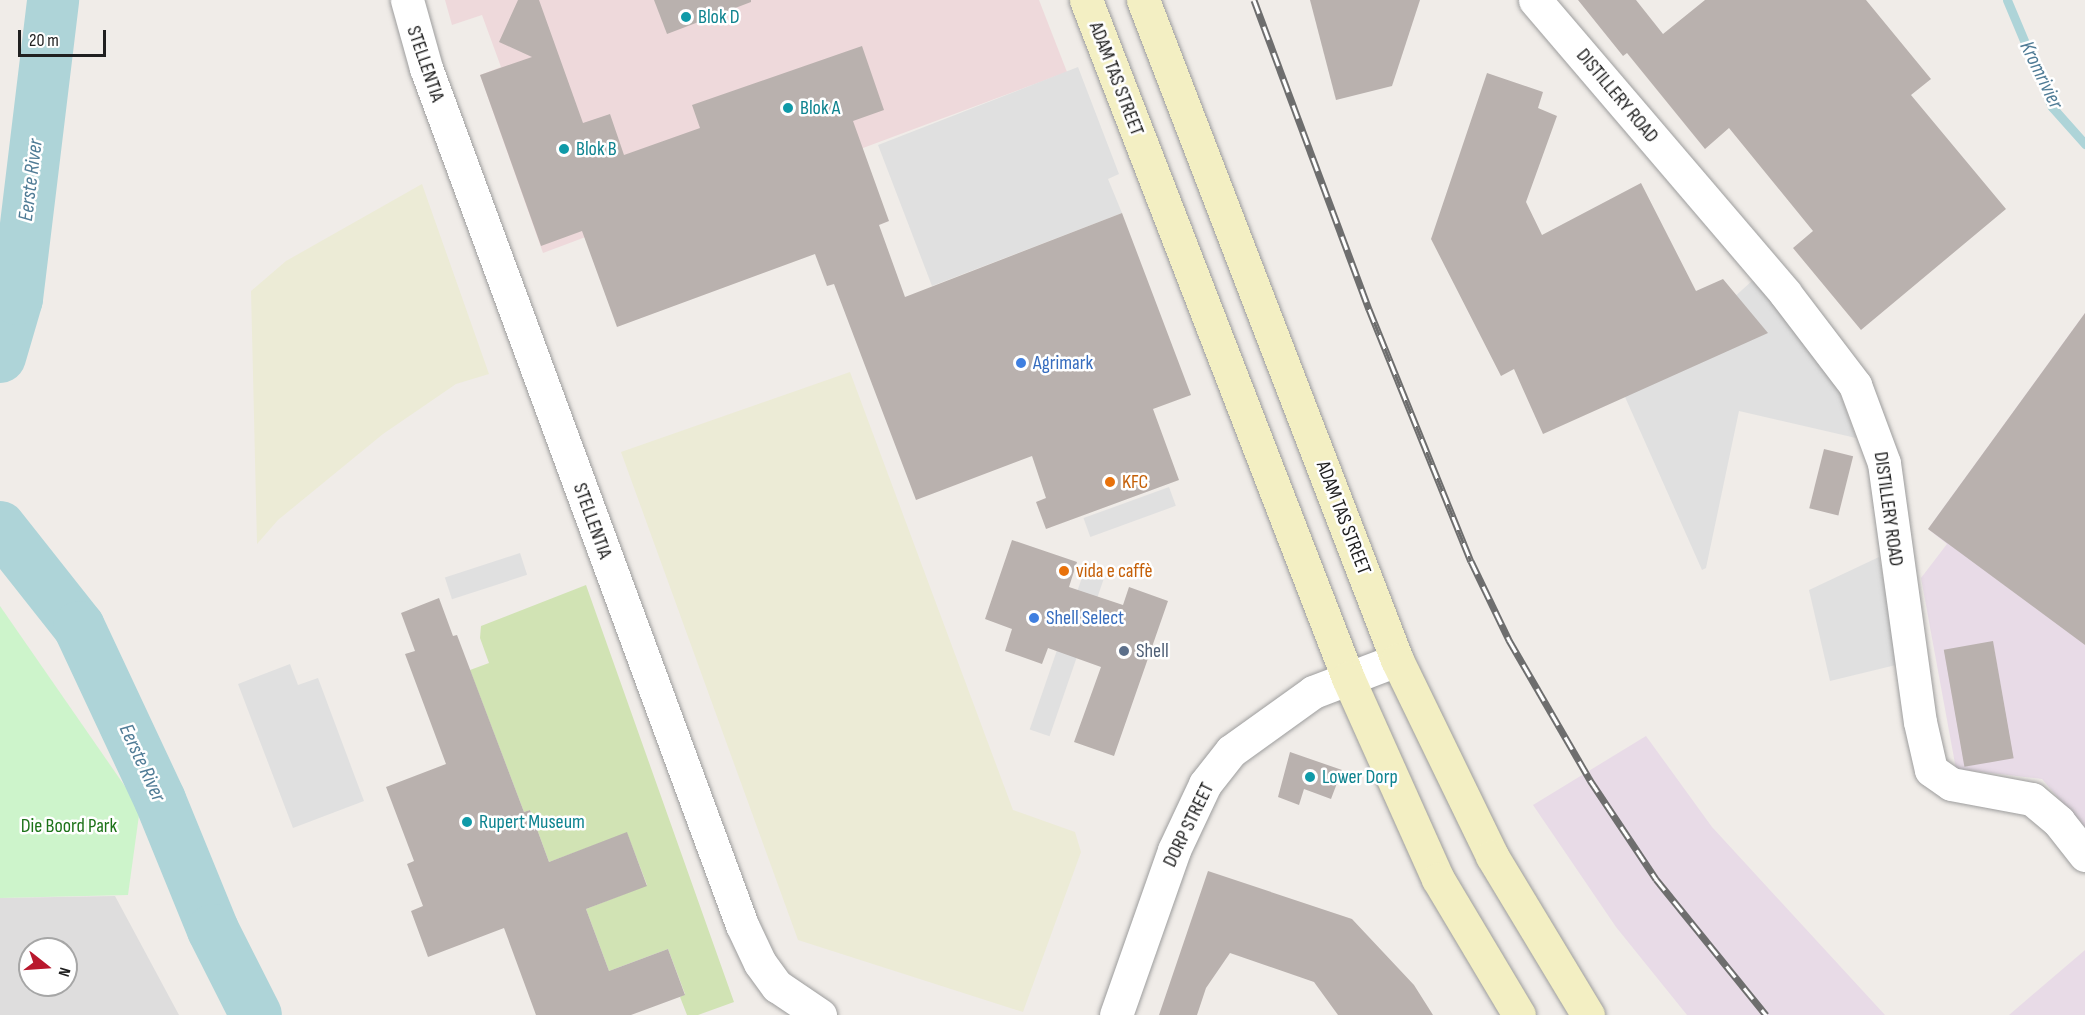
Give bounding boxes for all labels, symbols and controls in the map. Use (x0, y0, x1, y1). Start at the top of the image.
place label: Blok D (698, 5, 740, 29)
marker: Blok D (679, 10, 693, 24)
scale bar (21, 18, 110, 56)
street label: ADAM TAS STREET (1083, 19, 1149, 139)
street label: STELLENTIA (401, 23, 449, 105)
text: 20 m (29, 30, 59, 51)
water label: Kromrivier (2014, 37, 2068, 113)
street label: DISTILLERY ROAD (1571, 44, 1663, 148)
place label: Blok A (800, 96, 840, 120)
marker: Blok A (781, 101, 795, 115)
place label: Blok B (576, 137, 617, 161)
water label: Eerste River (13, 138, 49, 222)
marker: Blok B (557, 142, 571, 156)
place label: Agrimark (1033, 351, 1093, 375)
marker: Agrimark (1014, 356, 1028, 370)
street label: DISTILLERY ROAD (1868, 450, 1908, 568)
street label: ADAM TAS STREET (1310, 458, 1376, 578)
place label: KFC (1122, 470, 1148, 494)
marker: KFC (1103, 475, 1117, 489)
street label: STELLENTIA (567, 480, 617, 562)
place label: vida e caffè (1076, 559, 1152, 583)
marker: vida e caffè (1057, 564, 1071, 578)
place label: Shell Select (1046, 606, 1124, 630)
marker: Shell Select (1027, 611, 1041, 625)
place label: Shell (1136, 639, 1169, 663)
marker: Shell (1117, 644, 1131, 658)
water label: Eerste River (113, 720, 171, 806)
place label: Lower Dorp (1322, 765, 1398, 789)
marker: Lower Dorp (1303, 770, 1317, 784)
street label: DORP STREET (1158, 779, 1220, 871)
place label: Rupert Museum (479, 810, 585, 834)
park label: Die Boord Park (21, 814, 117, 838)
marker: Rupert Museum (460, 815, 474, 829)
north arrow (18, 937, 78, 997)
text: N (53, 965, 74, 979)

